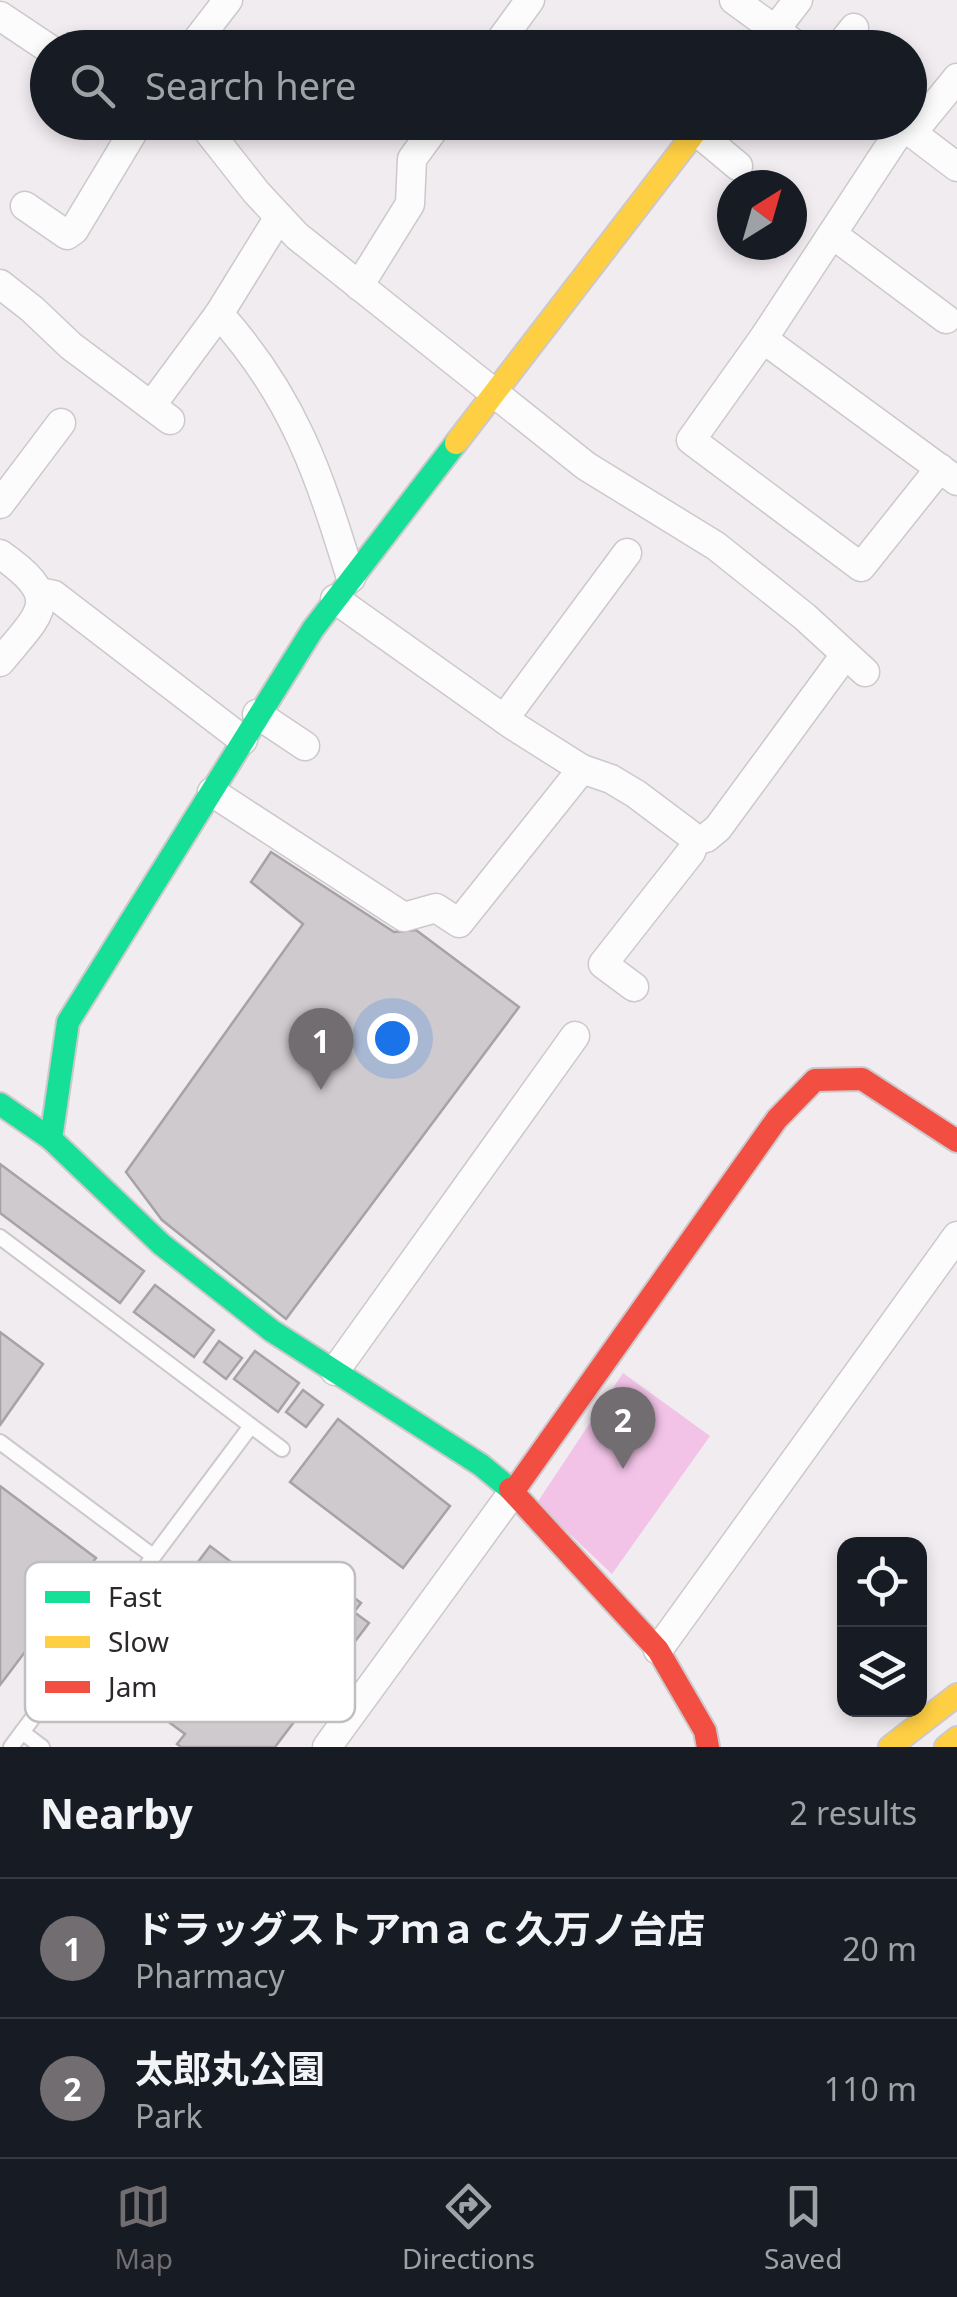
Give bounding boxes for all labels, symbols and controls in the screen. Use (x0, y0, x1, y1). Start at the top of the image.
search box (30, 30, 927, 140)
icon: search (65, 58, 120, 113)
text: Search here (145, 59, 356, 111)
north arrow (717, 170, 807, 260)
pin: 1 (288, 1008, 354, 1090)
your location (367, 1013, 418, 1064)
pin: 2 (590, 1386, 656, 1469)
map controls (837, 1537, 927, 1717)
button: locate (837, 1537, 927, 1627)
legend (25, 1562, 355, 1722)
text: Fast (108, 1577, 162, 1615)
text: Slow (108, 1622, 169, 1660)
button: layers (837, 1627, 927, 1717)
text: Jam (105, 1667, 158, 1705)
text: Nearby (40, 1784, 193, 1841)
text: 2 results (790, 1791, 917, 1834)
text: ドラッグストアｍａｃ久万ノ台店 (135, 1902, 705, 1954)
text: 1 (63, 1927, 82, 1970)
text: 20 m (842, 1927, 917, 1970)
text: Pharmacy (135, 1954, 285, 1997)
text: 太郎丸公園 (135, 2042, 325, 2094)
text: 2 (63, 2067, 82, 2110)
text: 110 m (824, 2067, 917, 2110)
text: Park (135, 2094, 203, 2137)
tab: Map (115, 2179, 173, 2277)
tab: Directions (402, 2179, 535, 2277)
tab: Saved (764, 2179, 842, 2277)

